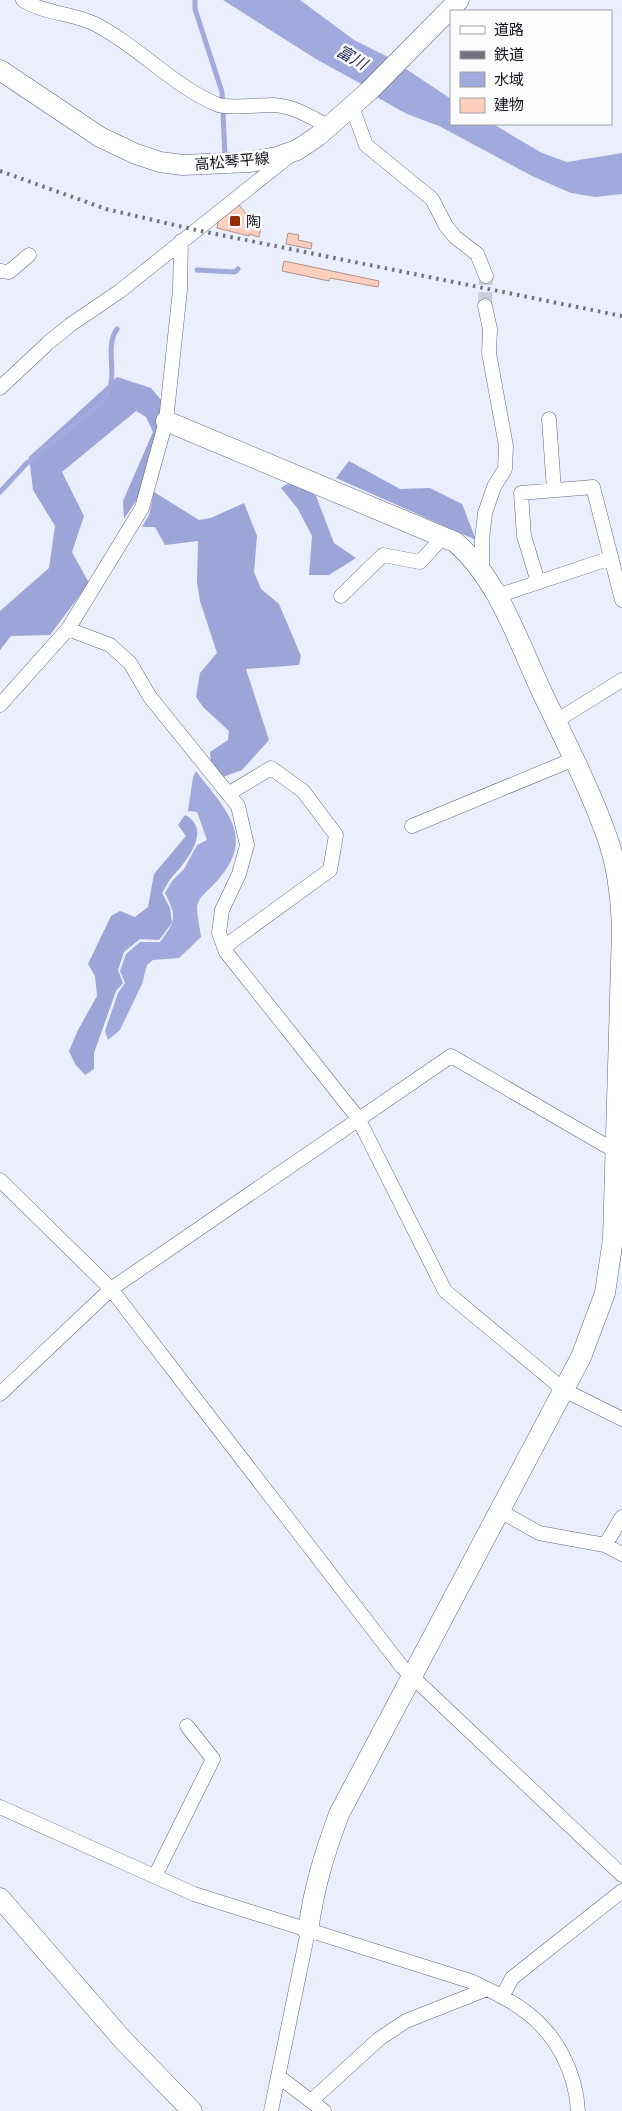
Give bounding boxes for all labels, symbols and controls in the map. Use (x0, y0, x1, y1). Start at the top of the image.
legend (450, 10, 612, 125)
text: 道路 (494, 20, 524, 39)
water label: 富川 (333, 40, 373, 75)
text: 鉄道 (494, 45, 524, 64)
text: 水域 (494, 70, 524, 89)
text: 建物 (494, 95, 524, 114)
street label: 高松琴平線 (194, 148, 270, 174)
place label: 陶 (246, 212, 261, 231)
marker: 陶 (228, 214, 242, 228)

